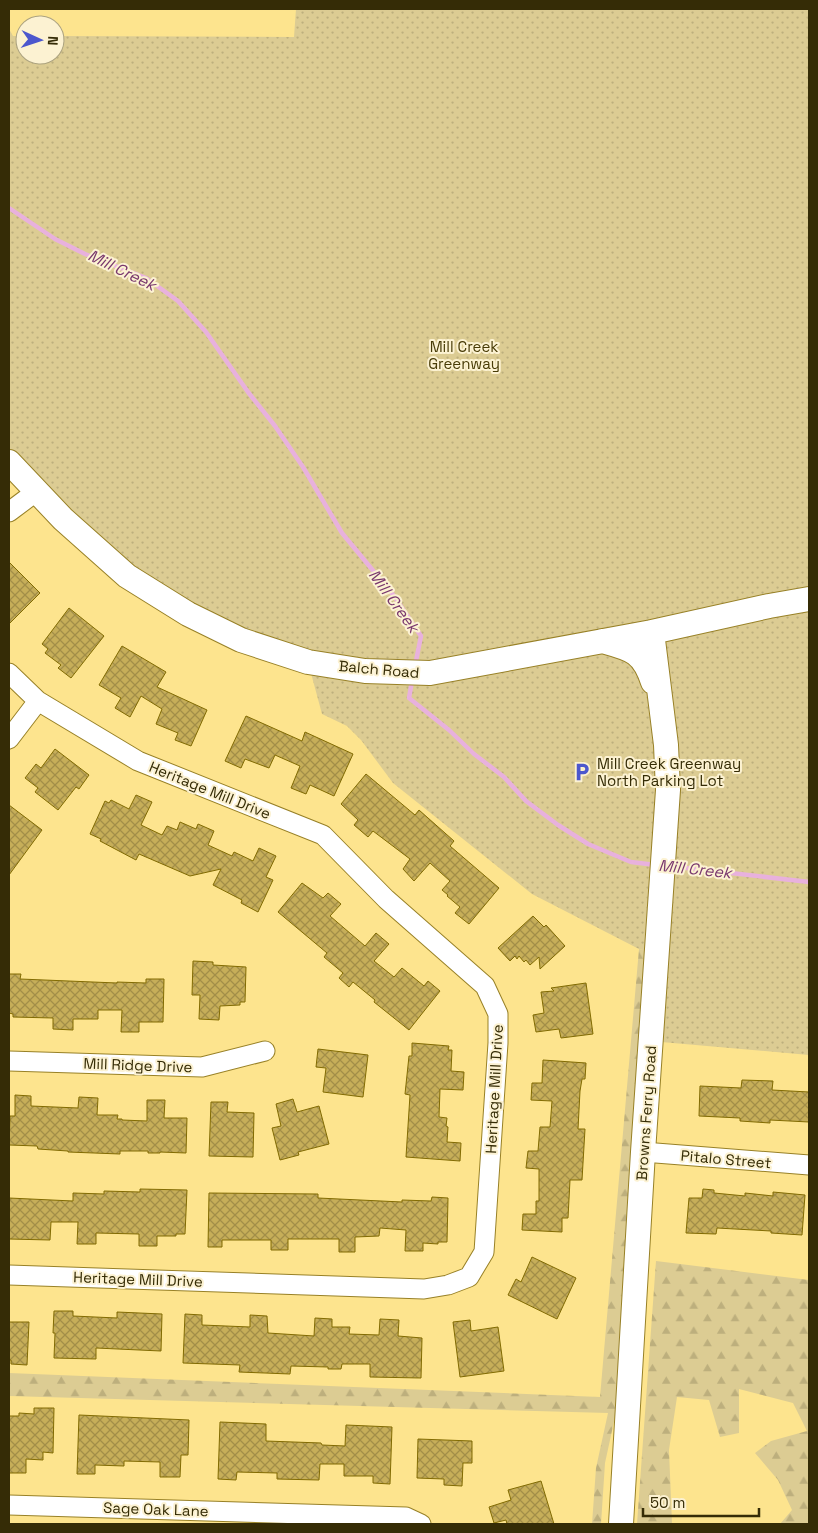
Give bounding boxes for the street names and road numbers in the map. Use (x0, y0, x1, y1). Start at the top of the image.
street label: Balch Road (338, 656, 420, 682)
street label: Heritage Mill Drive (146, 757, 274, 823)
street label: Heritage Mill Drive (481, 1024, 507, 1154)
street label: Browns Ferry Road (632, 1045, 660, 1181)
street label: Mill Ridge Drive (83, 1054, 193, 1076)
street label: Pitalo Street (680, 1146, 772, 1172)
street label: Heritage Mill Drive (73, 1267, 203, 1291)
street label: Sage Oak Lane (103, 1498, 209, 1520)

